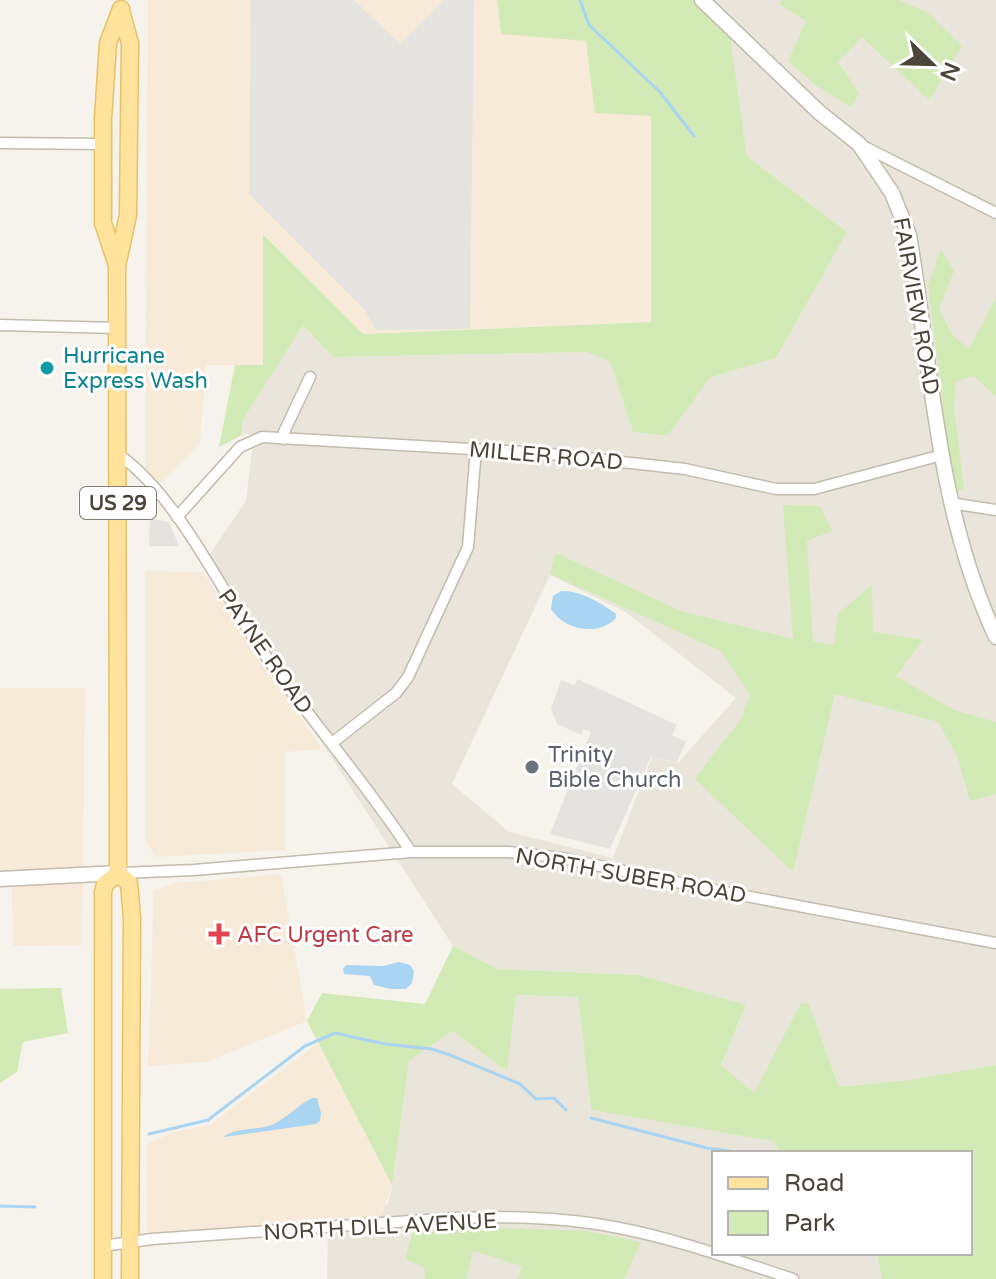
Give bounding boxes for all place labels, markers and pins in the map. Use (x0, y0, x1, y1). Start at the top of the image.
place label: Hurricane Express Wash (63, 343, 208, 394)
marker: Hurricane Express Wash (38, 359, 56, 377)
place label: Trinity Bible Church (548, 742, 681, 793)
marker: Trinity Bible Church (523, 758, 541, 776)
place label: AFC Urgent Care (237, 922, 414, 948)
marker: AFC Urgent Care (208, 923, 230, 945)

